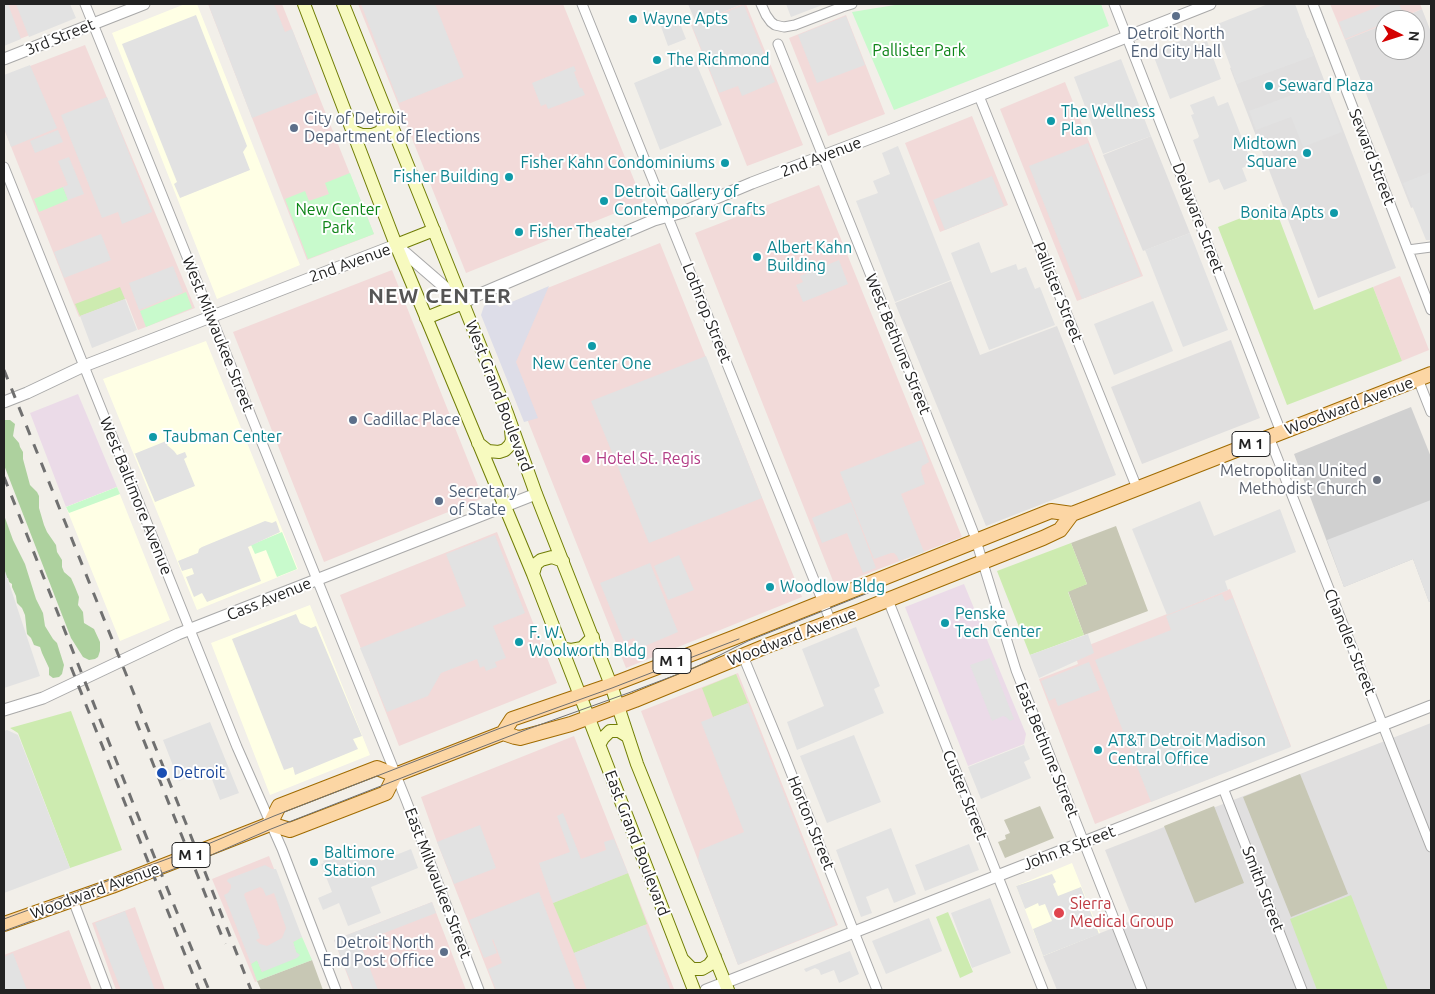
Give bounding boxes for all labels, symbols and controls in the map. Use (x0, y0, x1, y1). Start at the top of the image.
place label: Wayne Apts (643, 9, 728, 29)
marker: Detroit North End City Hall (1170, 10, 1182, 22)
north arrow (1375, 10, 1425, 60)
marker: Wayne Apts (627, 13, 639, 25)
street label: 3rd Street (23, 14, 97, 60)
place label: Detroit North End City Hall (1127, 24, 1225, 62)
text: N (1406, 30, 1422, 42)
park label: Pallister Park (872, 41, 966, 61)
place label: The Richmond (667, 50, 770, 70)
marker: The Richmond (651, 54, 663, 66)
place label: Seward Plaza (1279, 76, 1373, 96)
marker: Seward Plaza (1263, 80, 1275, 92)
place label: The Wellness Plan (1061, 102, 1155, 140)
street label: Seward Street (1345, 106, 1399, 208)
place label: City of Detroit Department of Elections (304, 109, 480, 147)
marker: The Wellness Plan (1045, 115, 1057, 127)
marker: City of Detroit Department of Elections (288, 122, 300, 134)
street label: 2nd Avenue (778, 133, 864, 181)
place label: Midtown Square (1233, 134, 1297, 172)
marker: Midtown Square (1301, 147, 1313, 159)
place label: Fisher Kahn Condominiums (521, 153, 715, 173)
marker: Fisher Kahn Condominiums (719, 157, 731, 169)
street label: Delaware Street (1168, 160, 1228, 276)
place label: Fisher Building (393, 167, 499, 187)
marker: Fisher Building (503, 171, 515, 183)
place label: Detroit Gallery of Contemporary Crafts (614, 182, 765, 220)
marker: Detroit Gallery of Contemporary Crafts (598, 195, 610, 207)
park label: New Center Park (295, 200, 381, 238)
place label: Bonita Apts (1240, 203, 1324, 223)
marker: Bonita Apts (1328, 207, 1340, 219)
place label: Fisher Theater (529, 222, 632, 242)
marker: Fisher Theater (513, 226, 525, 238)
place label: Albert Kahn Building (767, 238, 852, 276)
street label: 2nd Avenue (307, 239, 393, 287)
street label: Pallister Street (1029, 239, 1087, 345)
marker: Albert Kahn Building (751, 251, 763, 263)
street label: West Milwaukee Street (178, 254, 258, 414)
street label: Lothrop Street (678, 260, 736, 366)
street label: West Bethune Street (861, 271, 935, 417)
district label: NEW CENTER (367, 283, 513, 309)
street label: West Grand Boulevard (461, 318, 537, 474)
marker: New Center One (586, 340, 598, 352)
place label: New Center One (532, 354, 652, 374)
street label: Woodward Avenue (1282, 373, 1416, 439)
place label: Cadillac Place (363, 410, 460, 430)
street label: West Baltimore Avenue (96, 414, 176, 578)
marker: Cadillac Place (347, 414, 359, 426)
place label: Taubman Center (163, 427, 282, 447)
marker: Taubman Center (147, 431, 159, 443)
road number: M 1 (1232, 432, 1270, 456)
place label: Hotel St. Regis (596, 449, 701, 469)
marker: Hotel St. Regis (580, 453, 592, 465)
place label: Metropolitan United Methodist Church (1220, 461, 1367, 499)
marker: Metropolitan United Methodist Church (1371, 474, 1383, 486)
place label: Secretary of State (449, 482, 517, 520)
marker: Secretary of State (433, 495, 445, 507)
street label: Cass Avenue (224, 573, 314, 625)
place label: Woodlow Bldg (780, 577, 885, 597)
marker: Woodlow Bldg (764, 581, 776, 593)
street label: Chandler Street (1320, 586, 1380, 698)
street label: Woodward Avenue (725, 604, 859, 670)
place label: Penske Tech Center (955, 604, 1041, 642)
marker: Penske Tech Center (939, 617, 951, 629)
place label: F. W. Woolworth Bldg (529, 623, 646, 661)
marker: F. W. Woolworth Bldg (513, 636, 525, 648)
road number: M 1 (653, 648, 691, 674)
street label: East Bethune Street (1011, 680, 1083, 820)
place label: AT&T Detroit Madison Central Office (1108, 731, 1266, 769)
marker: AT&T Detroit Madison Central Office (1092, 744, 1104, 756)
street label: Custer Street (938, 747, 992, 843)
place label: Detroit (173, 763, 225, 783)
marker: Detroit (155, 766, 169, 780)
street label: East Grand Boulevard (600, 768, 674, 918)
street label: Horton Street (783, 773, 839, 873)
street label: East Milwaukee Street (400, 805, 476, 961)
street label: John R Street (1020, 822, 1118, 874)
road number: M 1 (172, 842, 210, 868)
place label: Baltimore Station (324, 843, 395, 881)
street label: Smith Street (1238, 844, 1288, 934)
marker: Baltimore Station (308, 856, 320, 868)
street label: Woodward Avenue (28, 859, 162, 923)
place label: Sierra Medical Group (1070, 894, 1174, 932)
marker: Sierra Medical Group (1052, 906, 1066, 920)
place label: Detroit North End Post Office (322, 933, 434, 971)
marker: Detroit North End Post Office (438, 946, 450, 958)

